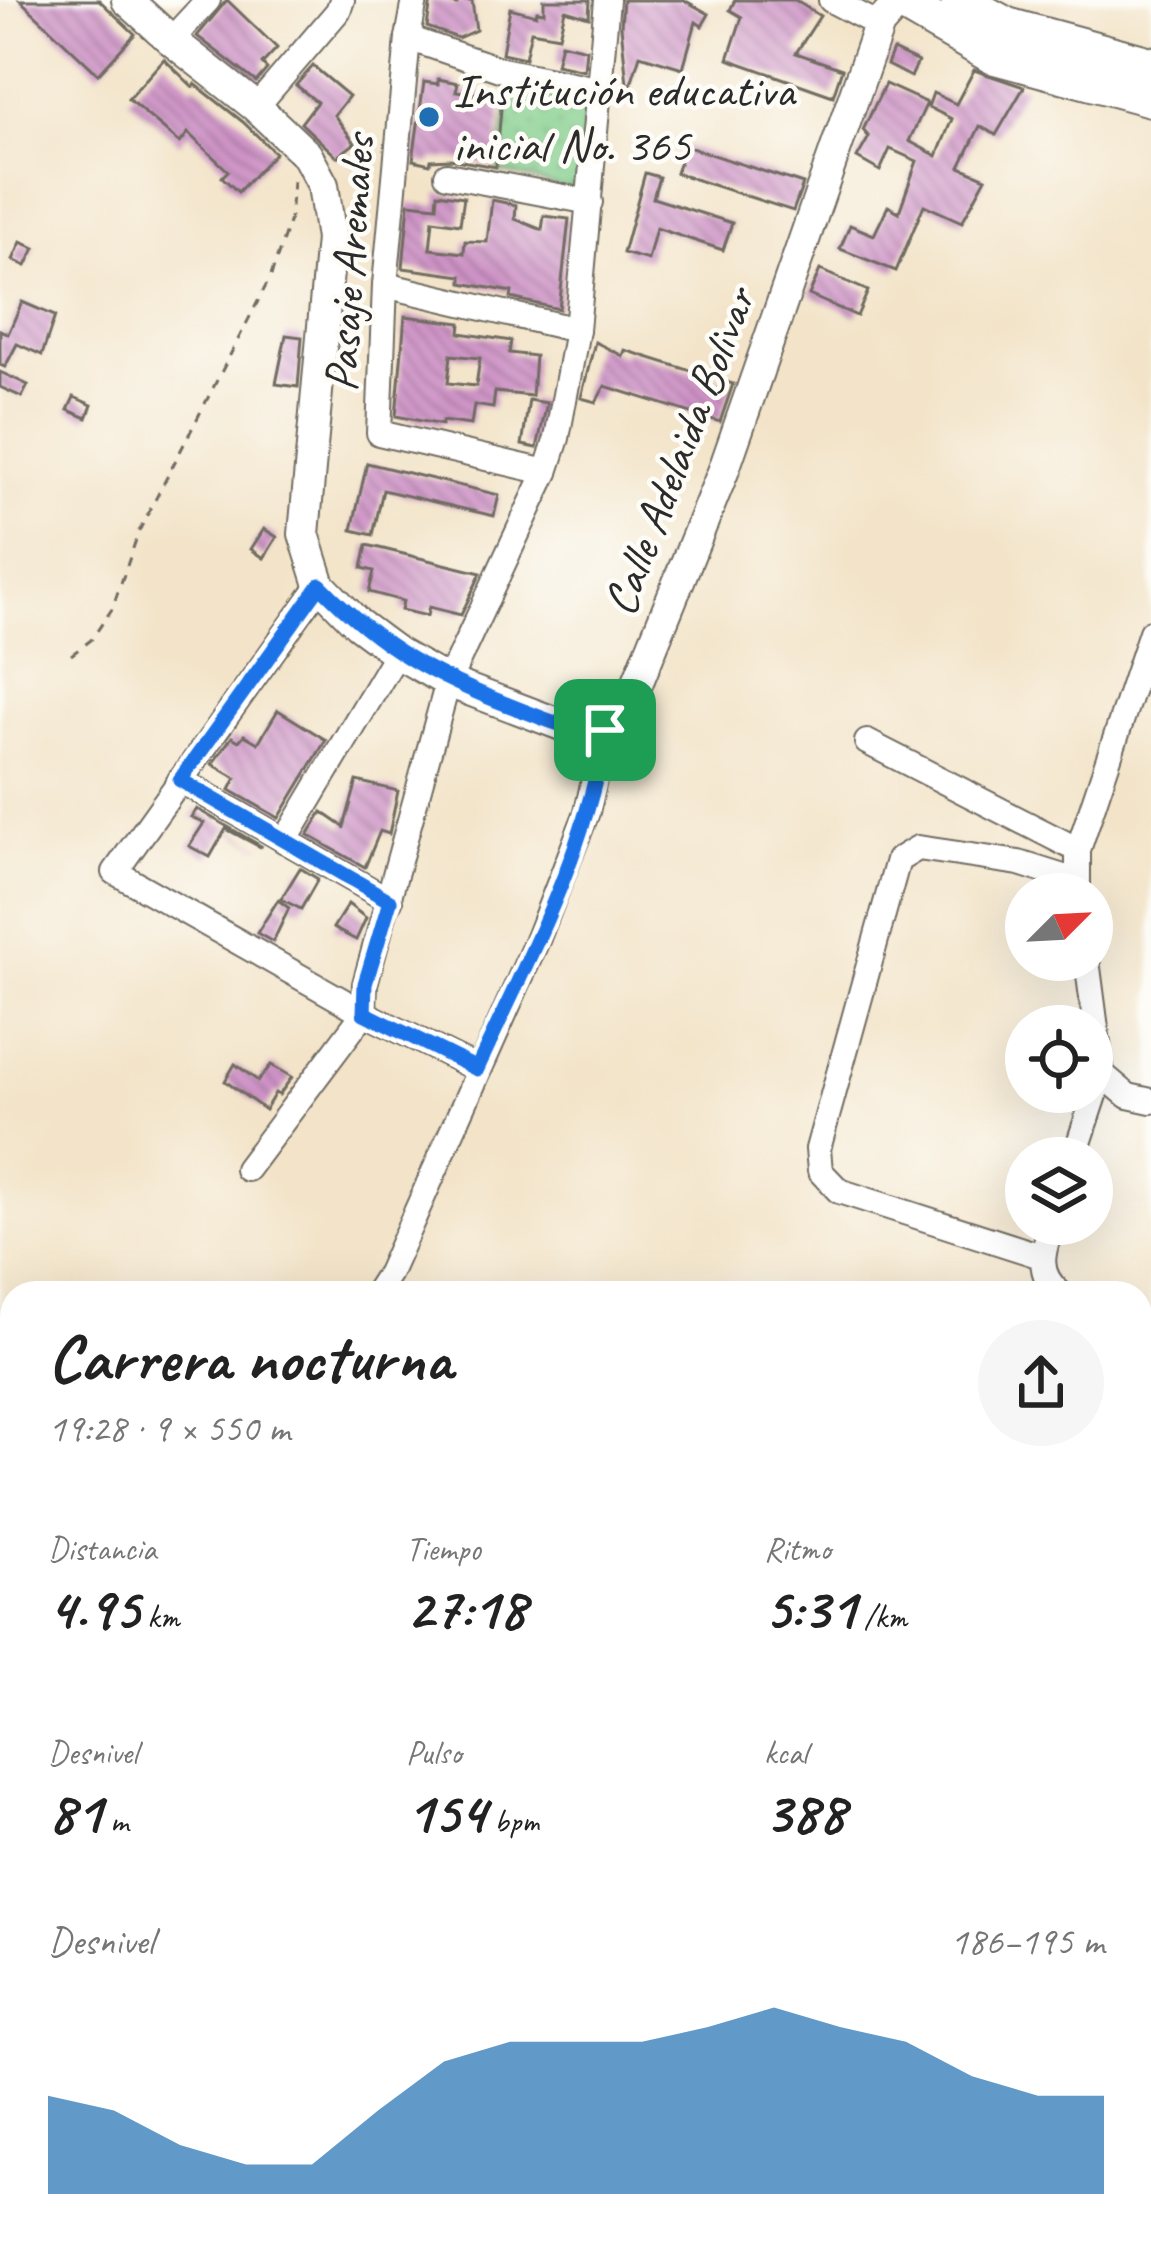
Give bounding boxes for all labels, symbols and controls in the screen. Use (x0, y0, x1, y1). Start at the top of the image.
place label: Institución educativa inicial No. 365 (453, 60, 797, 175)
marker: Institución educativa inicial No. 365 (416, 104, 442, 130)
street label: Pasaje Aremales (310, 129, 388, 393)
street label: Calle Adelaida Bolivar (589, 276, 770, 623)
pin (554, 679, 656, 781)
icon: arrive (572, 697, 638, 763)
north arrow (1005, 873, 1113, 981)
map controls (1005, 873, 1113, 1245)
button: locate (1005, 1005, 1113, 1113)
button: layers (1005, 1137, 1113, 1245)
text: Carrera nocturna (48, 1317, 452, 1400)
button: share (978, 1320, 1104, 1446)
text: 19:28 · 9 × 550 m (48, 1404, 290, 1453)
text: Distancia (48, 1528, 156, 1570)
text: Tiempo (406, 1528, 481, 1570)
text: Ritmo (764, 1528, 831, 1570)
text: 4.95 (48, 1570, 139, 1646)
text: 27:18 (406, 1570, 526, 1646)
text: 5:31 (764, 1570, 856, 1646)
text: km (139, 1596, 179, 1638)
text: /km (856, 1596, 907, 1638)
text: Desnivel (48, 1732, 138, 1774)
text: Pulso (406, 1732, 461, 1774)
text: kcal (764, 1732, 808, 1774)
text: 81 (48, 1774, 102, 1850)
text: 154 (406, 1774, 486, 1850)
text: 388 (764, 1774, 845, 1850)
text: m (102, 1800, 128, 1842)
text: bpm (486, 1800, 539, 1842)
text: Desnivel (48, 1917, 154, 1966)
text: 186–195 m (950, 1917, 1104, 1966)

